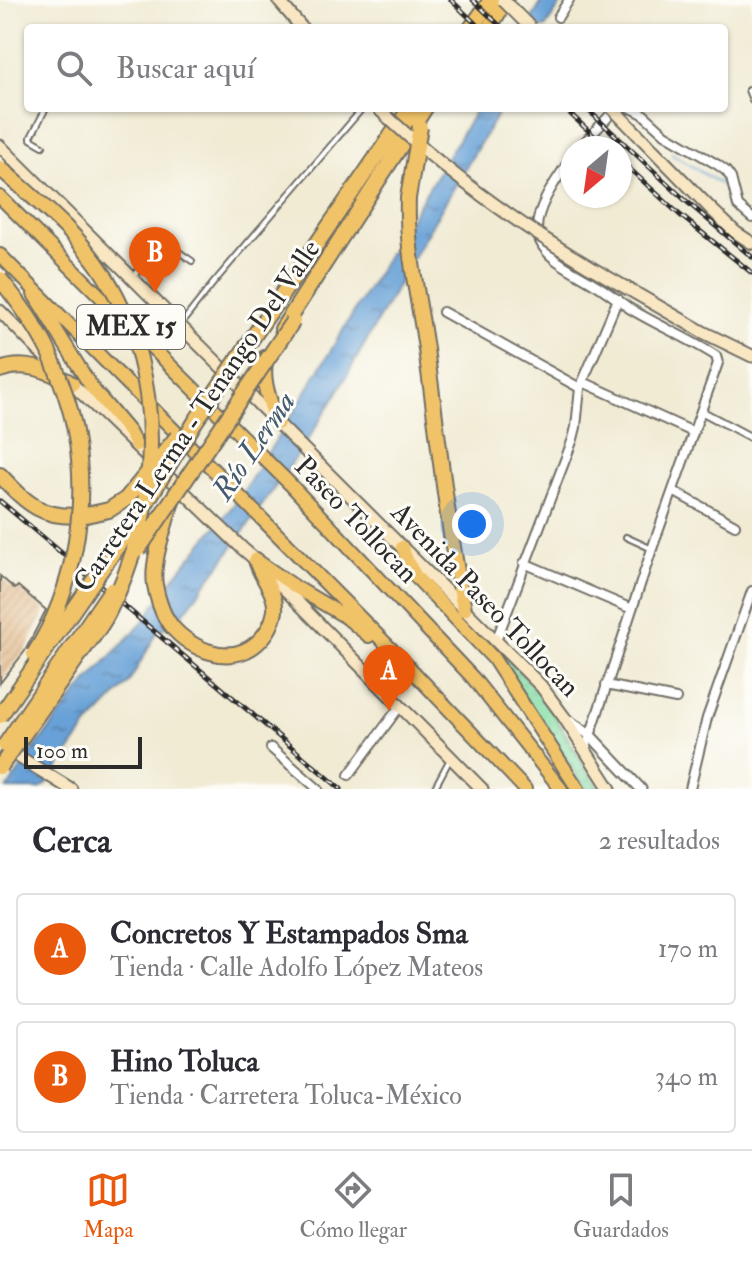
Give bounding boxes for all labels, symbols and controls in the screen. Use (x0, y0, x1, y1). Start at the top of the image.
search box (24, 24, 728, 112)
icon: search (52, 46, 96, 90)
text: Buscar aquí (116, 50, 255, 87)
north arrow (560, 136, 632, 208)
pin: B (129, 227, 181, 293)
street label: Carretera Lerma - Tenango Del Valle (66, 233, 328, 599)
road number: MEX 15 (77, 305, 185, 349)
water label: Río Lerma (204, 385, 304, 508)
street label: Paseo Tollocan (287, 449, 425, 591)
street label: Avenida Paseo Tollocan (384, 496, 586, 704)
your location (452, 504, 492, 544)
pin: A (363, 645, 415, 711)
scale bar (24, 733, 142, 769)
text: 100 m (36, 737, 88, 765)
text: Cerca (32, 820, 111, 863)
text: 2 resultados (599, 825, 720, 857)
text: Concretos Y Estampados Sma (110, 915, 468, 952)
text: A (52, 933, 68, 965)
text: 170 m (658, 933, 718, 965)
text: Tienda · Calle Adolfo López Mateos (110, 952, 483, 984)
text: Hino Toluca (110, 1043, 259, 1080)
text: B (51, 1061, 69, 1093)
text: 340 m (655, 1061, 718, 1093)
text: Tienda · Carretera Toluca-México (110, 1080, 462, 1112)
tab: Mapa (83, 1168, 133, 1244)
tab: Cómo llegar (300, 1168, 407, 1244)
tab: Guardados (573, 1168, 669, 1244)

